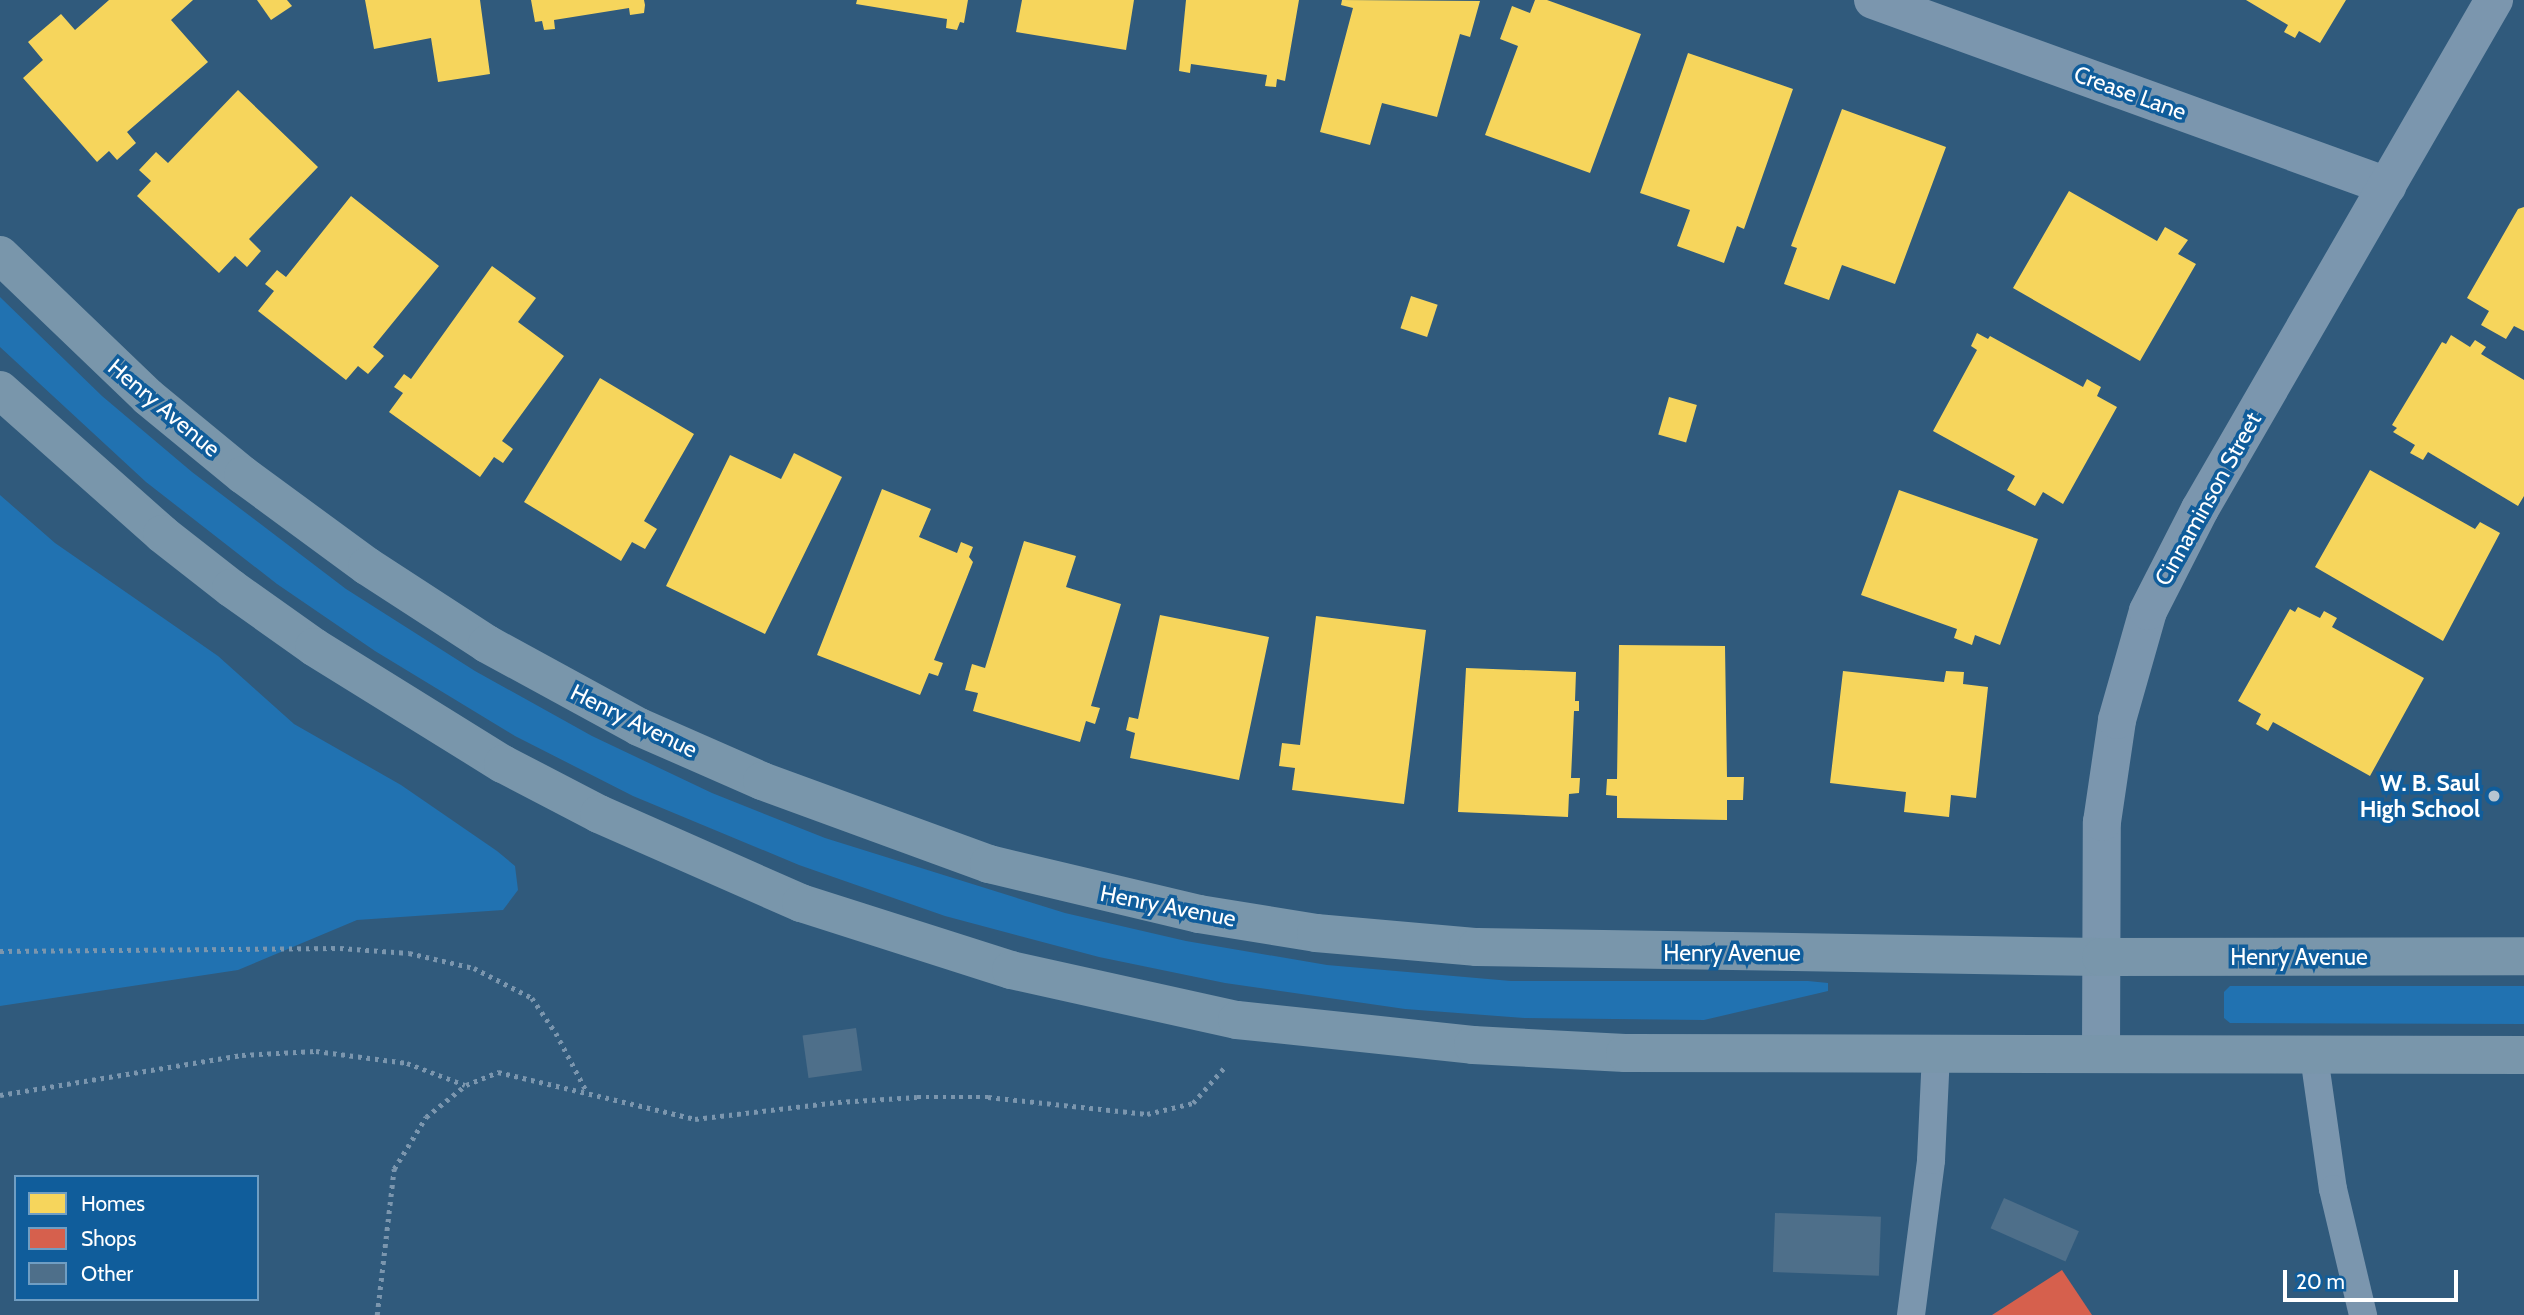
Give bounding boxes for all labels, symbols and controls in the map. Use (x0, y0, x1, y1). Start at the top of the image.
street label: Crease Lane (2070, 60, 2190, 126)
street label: Henry Avenue (102, 353, 226, 463)
street label: Cinnaminson Street (2149, 408, 2267, 590)
street label: Henry Avenue (566, 678, 702, 764)
place label: W. B. Saul High School (2360, 769, 2480, 823)
marker: W. B. Saul High School (2486, 788, 2502, 804)
street label: Henry Avenue (1098, 879, 1238, 933)
street label: Henry Avenue (1663, 939, 1801, 967)
street label: Henry Avenue (2230, 943, 2368, 971)
legend (14, 1175, 259, 1301)
text: Homes (81, 1191, 145, 1216)
text: Shops (81, 1226, 136, 1251)
scale bar (2286, 1256, 2461, 1300)
text: Other (81, 1261, 133, 1286)
text: 20 m (2296, 1269, 2345, 1294)

